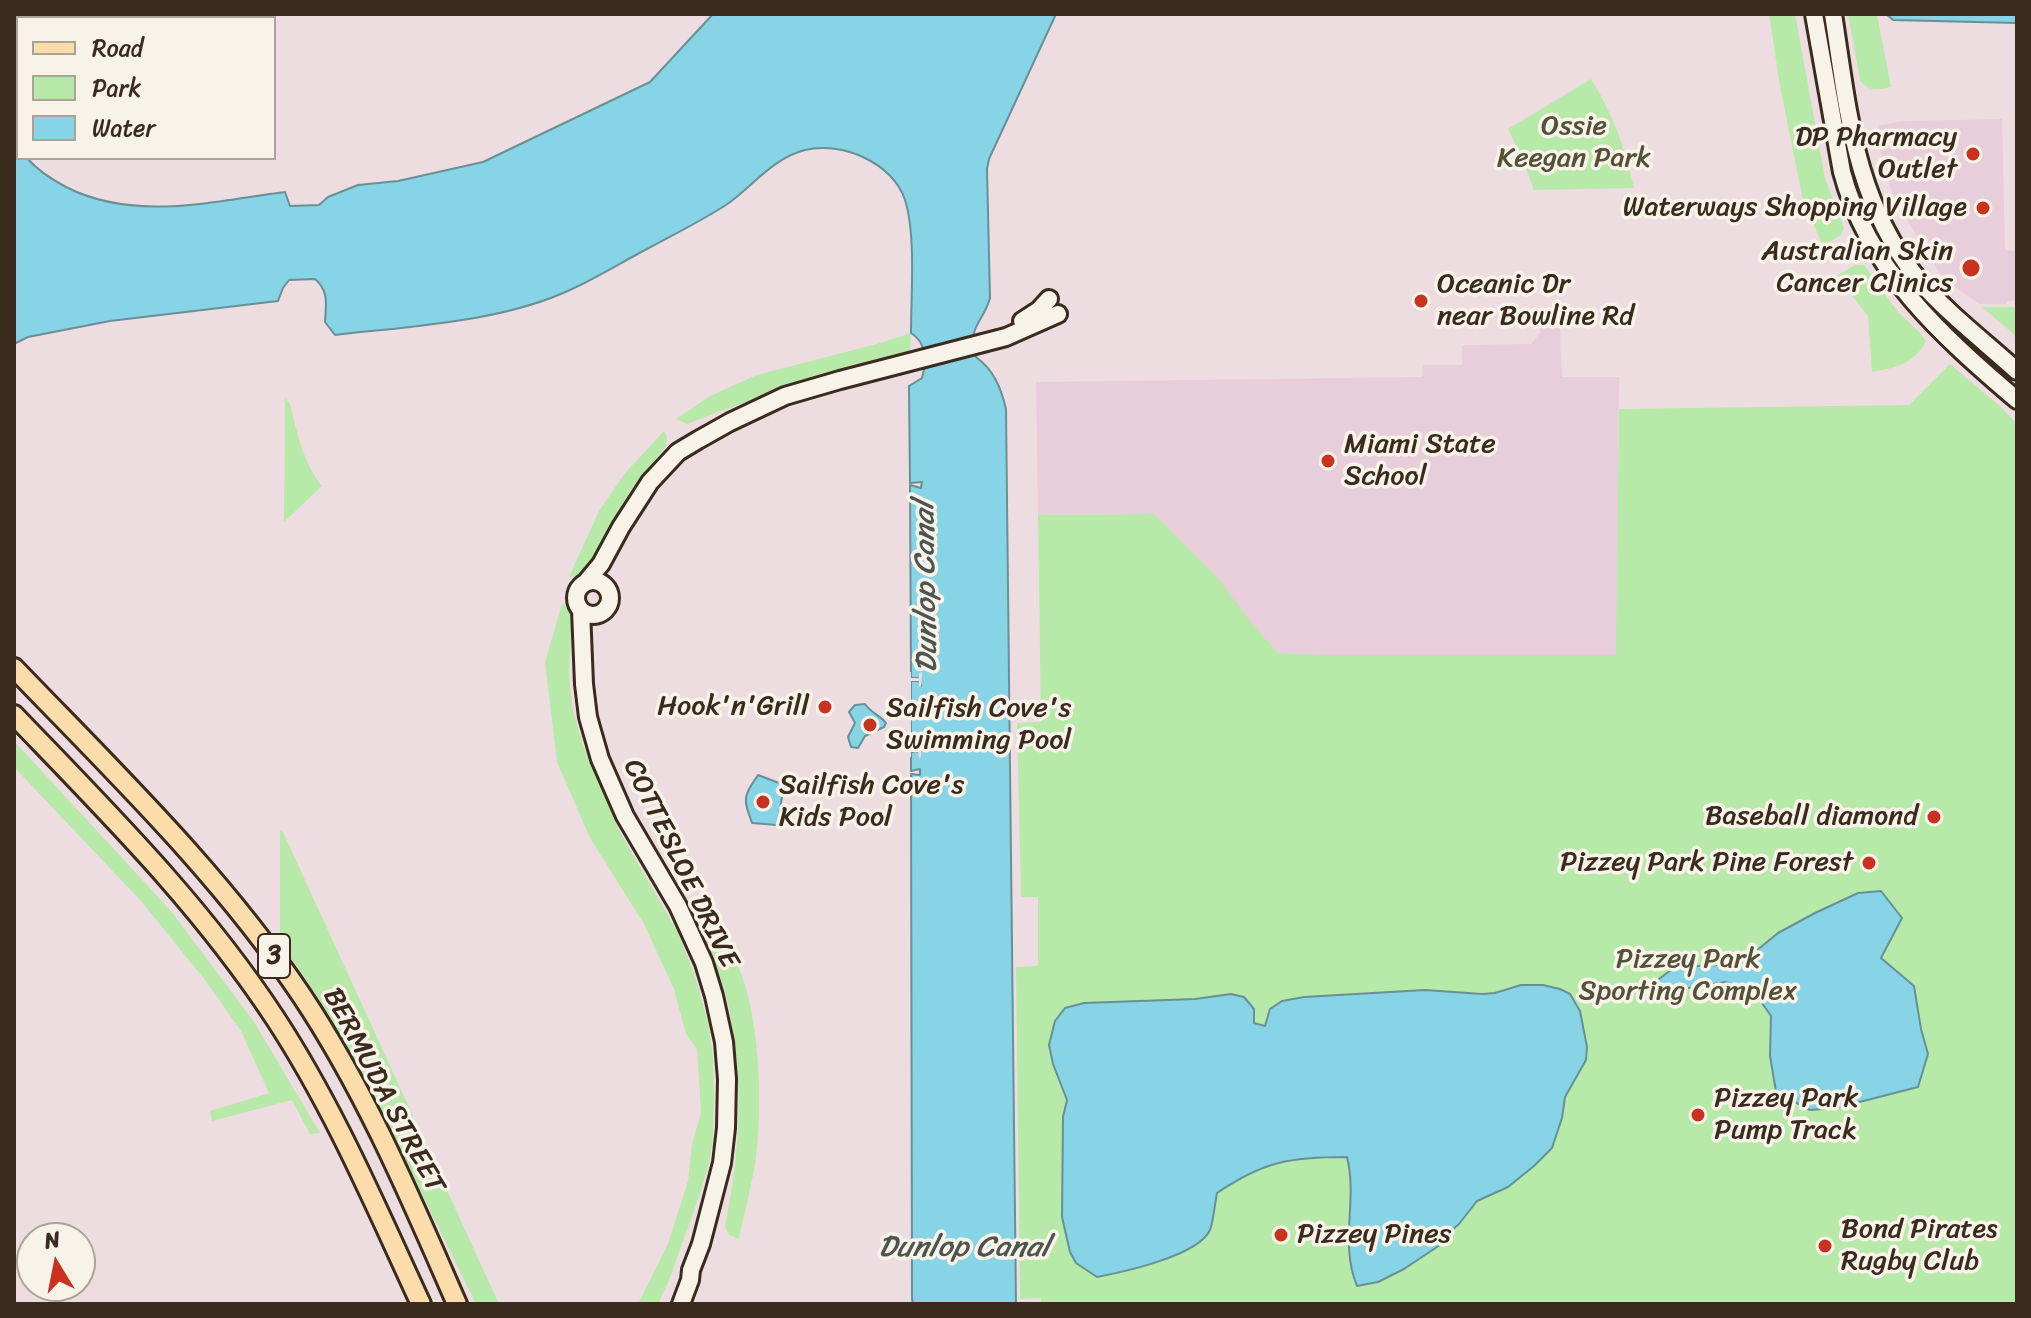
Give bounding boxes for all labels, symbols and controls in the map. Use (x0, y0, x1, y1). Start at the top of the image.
legend (16, 16, 276, 160)
text: Road (92, 27, 143, 69)
text: Park (92, 67, 141, 109)
text: Water (92, 107, 155, 149)
park label: Ossie Keegan Park (1497, 110, 1651, 176)
place label: DP Pharmacy Outlet (1795, 121, 1957, 187)
marker: DP Pharmacy Outlet (1964, 145, 1982, 163)
place label: Waterways Shopping Village (1623, 191, 1967, 225)
marker: Waterways Shopping Village (1974, 199, 1992, 217)
place label: Australian Skin Cancer Clinics (1762, 235, 1953, 301)
marker: Australian Skin Cancer Clinics (1960, 257, 1982, 279)
place label: Oceanic Dr near Bowline Rd (1437, 268, 1634, 334)
marker: Oceanic Dr near Bowline Rd (1412, 292, 1430, 310)
place label: Miami State School (1344, 428, 1496, 494)
marker: Miami State School (1319, 452, 1337, 470)
water label: Dunlop Canal (908, 501, 946, 673)
place label: Hook'n'Grill (657, 690, 809, 724)
place label: Sailfish Cove's Swimming Pool (886, 692, 1071, 758)
marker: Hook'n'Grill (816, 698, 834, 716)
marker: Sailfish Cove's Swimming Pool (861, 716, 879, 734)
street label: COTTESLOE DRIVE (615, 754, 745, 974)
place label: Sailfish Cove's Kids Pool (779, 769, 964, 835)
marker: Sailfish Cove's Kids Pool (754, 793, 772, 811)
place label: Baseball diamond (1705, 800, 1918, 834)
marker: Baseball diamond (1925, 808, 1943, 826)
place label: Pizzey Park Pine Forest (1560, 846, 1853, 880)
marker: Pizzey Park Pine Forest (1860, 854, 1878, 872)
road number: 3 (258, 934, 290, 978)
park label: Pizzey Park Sporting Complex (1579, 943, 1797, 1009)
street label: BERMUDA STREET (315, 983, 451, 1199)
place label: Pizzey Park Pump Track (1714, 1082, 1859, 1148)
marker: Pizzey Park Pump Track (1689, 1106, 1707, 1124)
place label: Bond Pirates Rugby Club (1841, 1213, 1997, 1279)
place label: Pizzey Pines (1297, 1218, 1451, 1252)
text: N (41, 1219, 63, 1260)
north arrow (16, 1222, 96, 1302)
marker: Pizzey Pines (1272, 1226, 1290, 1244)
water label: Dunlop Canal (878, 1230, 1050, 1266)
marker: Bond Pirates Rugby Club (1816, 1237, 1834, 1255)

